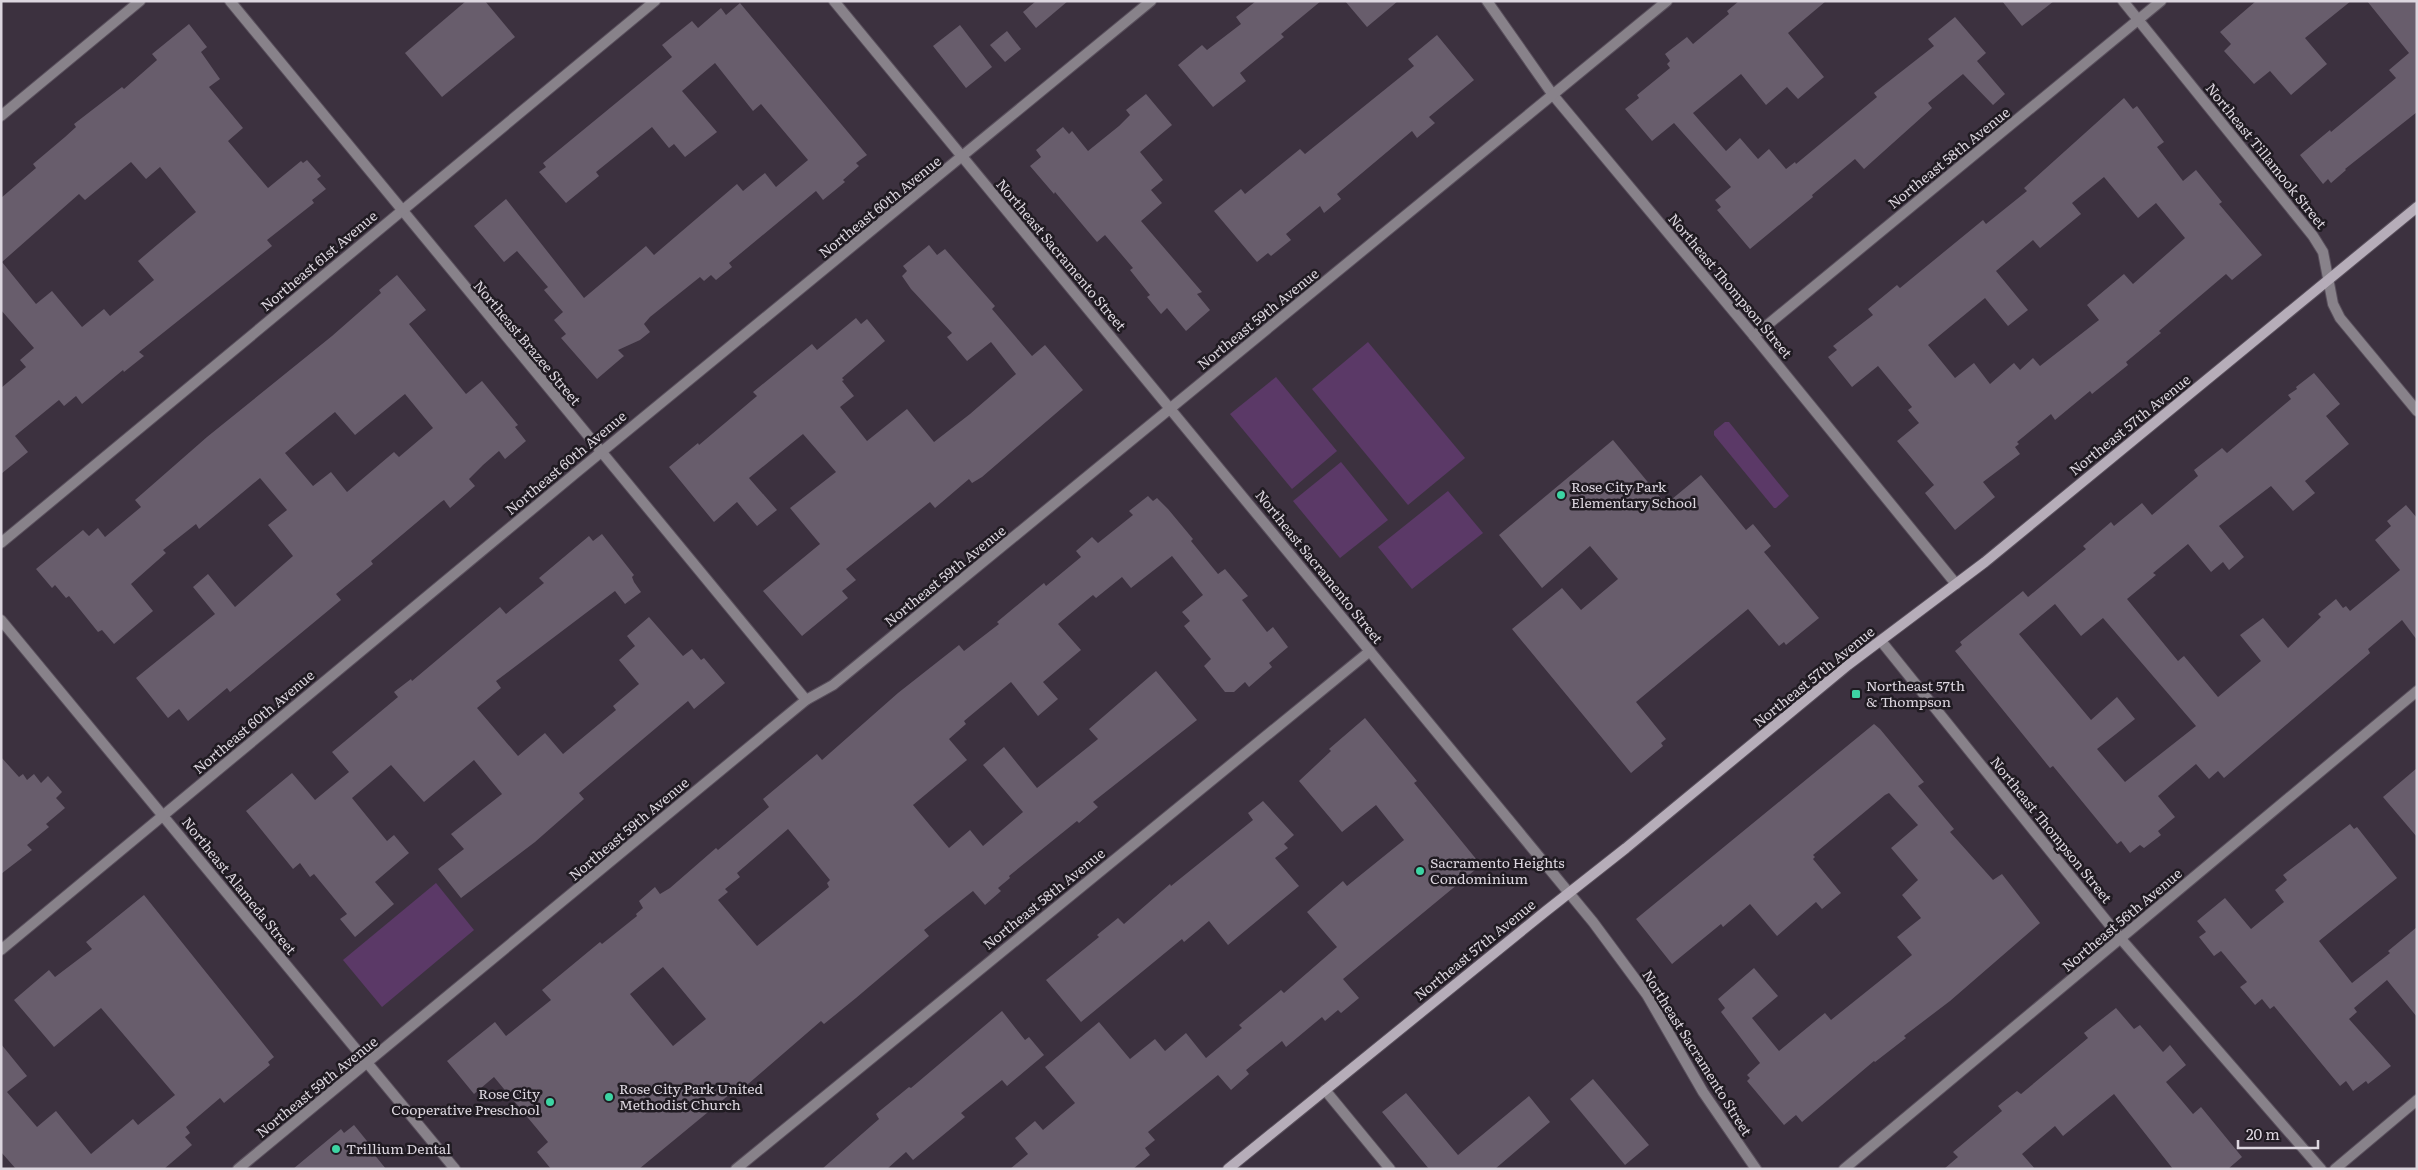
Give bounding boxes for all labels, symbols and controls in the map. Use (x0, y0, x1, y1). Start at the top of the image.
street label: Northeast Tillamook Street (2202, 78, 2332, 233)
street label: Northeast 58th Avenue (1883, 102, 2014, 213)
street label: Northeast 60th Avenue (814, 151, 945, 262)
street label: Northeast Sacramento Street (992, 174, 1132, 335)
street label: Northeast 61st Avenue (256, 205, 381, 315)
street label: Northeast Thompson Street (1664, 209, 1798, 362)
street label: Northeast 59th Avenue (1192, 263, 1322, 374)
street label: Northeast Brazee Street (470, 276, 586, 409)
street label: Northeast 57th Avenue (2064, 369, 2194, 479)
street label: Northeast 60th Avenue (501, 406, 630, 519)
place label: Rose City Park Elementary School (1571, 476, 1697, 512)
street label: Northeast Sacramento Street (1251, 485, 1388, 648)
marker: Rose City Park Elementary School (1555, 489, 1567, 501)
street label: Northeast 59th Avenue (879, 520, 1009, 631)
street label: Northeast 57th Avenue (1748, 621, 1878, 731)
street label: Northeast 60th Avenue (189, 665, 318, 778)
place label: Northeast 57th & Thompson (1866, 675, 1965, 711)
marker: Northeast 57th & Thompson (1850, 688, 1862, 700)
street label: Northeast Thompson Street (1986, 752, 2117, 907)
street label: Northeast 59th Avenue (564, 772, 693, 884)
street label: Northeast Alameda Street (178, 812, 302, 959)
street label: Northeast 58th Avenue (978, 843, 1109, 954)
place label: Sacramento Heights Condominium (1430, 852, 1565, 888)
street label: Northeast 56th Avenue (2057, 863, 2186, 976)
marker: Sacramento Heights Condominium (1414, 865, 1426, 877)
street label: Northeast 57th Avenue (1409, 894, 1539, 1004)
street label: Northeast Sacramento Street (1638, 965, 1758, 1140)
street label: Northeast 59th Avenue (251, 1031, 381, 1142)
place label: Rose City Park United Methodist Church (619, 1078, 764, 1114)
place label: Rose City Cooperative Preschool (391, 1083, 541, 1119)
marker: Rose City Park United Methodist Church (603, 1091, 615, 1103)
marker: Rose City Cooperative Preschool (544, 1096, 556, 1108)
scale bar (2238, 1118, 2318, 1150)
text: 20 m (2246, 1122, 2280, 1145)
place label: Trillium Dental (346, 1138, 451, 1158)
marker: Trillium Dental (330, 1143, 342, 1155)

